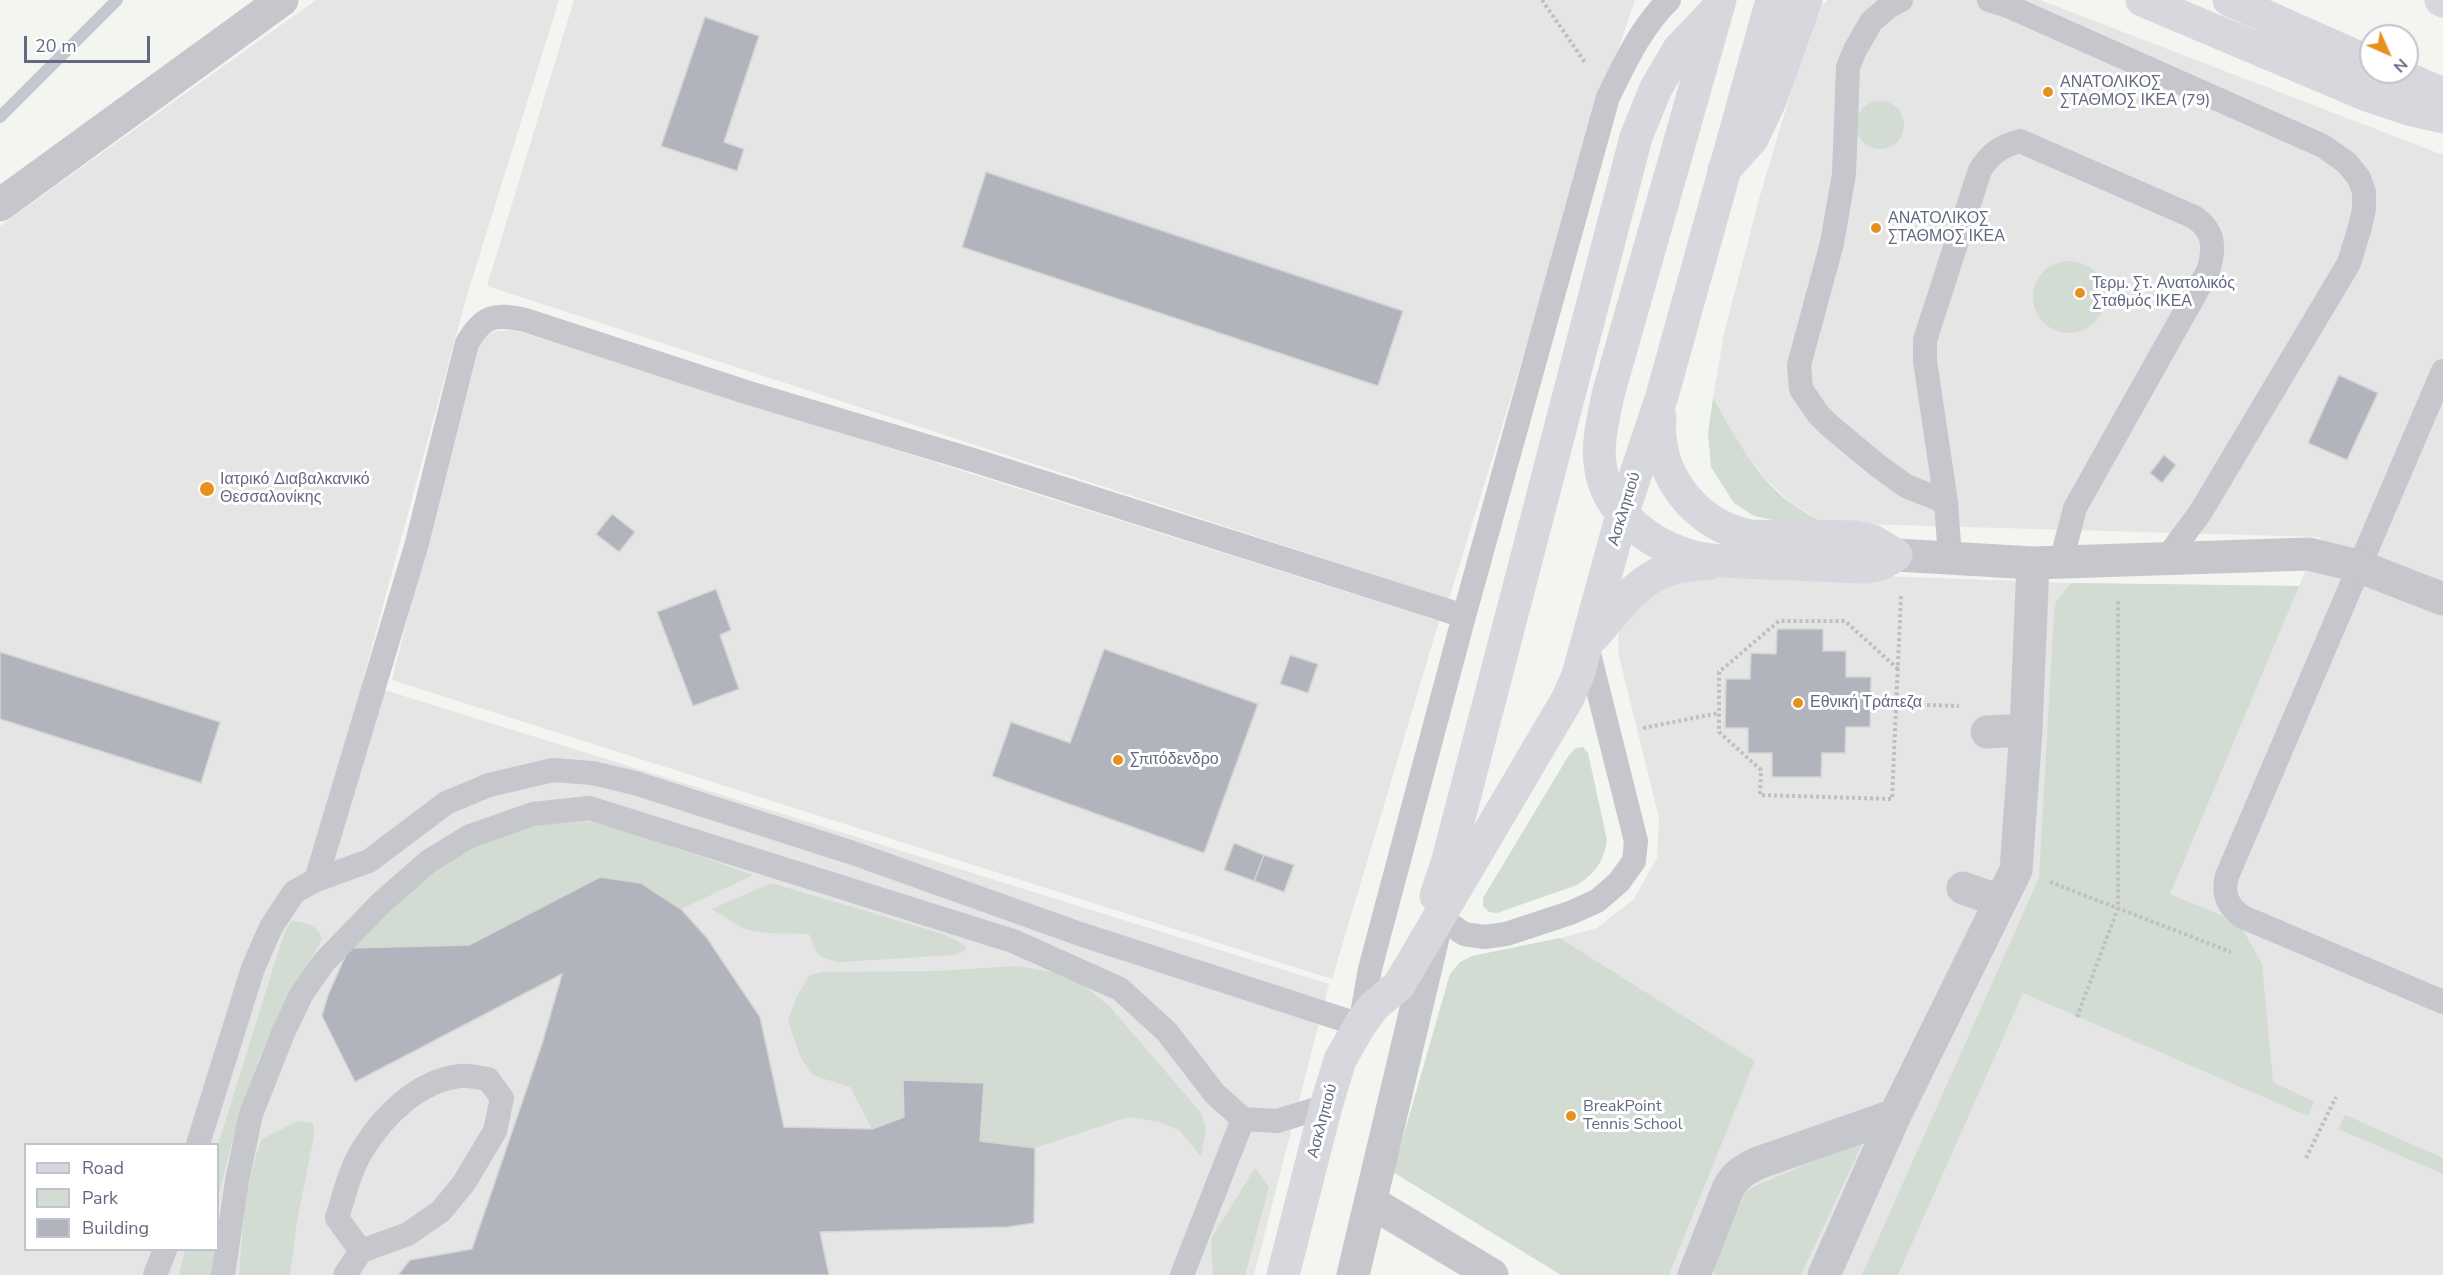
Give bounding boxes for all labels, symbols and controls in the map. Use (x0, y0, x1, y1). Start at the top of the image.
scale bar (27, 24, 153, 62)
north arrow (2359, 24, 2419, 84)
text: 20 m (35, 34, 77, 58)
text: N (2388, 53, 2412, 77)
place label: ΑΝΑΤΟΛΙΚΟΣ ΣΤΑΘΜΟΣ ΙΚΕΑ (79) (2060, 73, 2210, 111)
marker: ΑΝΑΤΟΛΙΚΟΣ ΣΤΑΘΜΟΣ ΙΚΕΑ (79) (2041, 85, 2055, 99)
place label: ΑΝΑΤΟΛΙΚΟΣ ΣΤΑΘΜΟΣ ΙΚΕΑ (1888, 209, 2005, 247)
marker: ΑΝΑΤΟΛΙΚΟΣ ΣΤΑΘΜΟΣ ΙΚΕΑ (1869, 221, 1883, 235)
place label: Τερμ. Στ. Ανατολικός Σταθμός ΙΚΕΑ (2092, 274, 2235, 312)
marker: Τερμ. Στ. Ανατολικός Σταθμός ΙΚΕΑ (2073, 286, 2087, 300)
place label: Ιατρικό Διαβαλκανικό Θεσσαλονίκης (220, 470, 370, 508)
street label: Ασκληπιού (1605, 470, 1645, 548)
marker: Ιατρικό Διαβαλκανικό Θεσσαλονίκης (198, 480, 216, 498)
place label: Εθνική Τράπεζα (1810, 693, 1922, 713)
marker: Εθνική Τράπεζα (1791, 696, 1805, 710)
place label: Σπιτόδενδρο (1130, 750, 1219, 770)
marker: Σπιτόδενδρο (1111, 753, 1125, 767)
street label: Ασκληπιού (1304, 1082, 1342, 1160)
place label: BreakPoint Tennis School (1583, 1097, 1682, 1135)
marker: BreakPoint Tennis School (1564, 1109, 1578, 1123)
legend (24, 1143, 219, 1251)
text: Road (82, 1156, 124, 1180)
text: Park (82, 1186, 118, 1210)
text: Building (82, 1216, 149, 1240)

